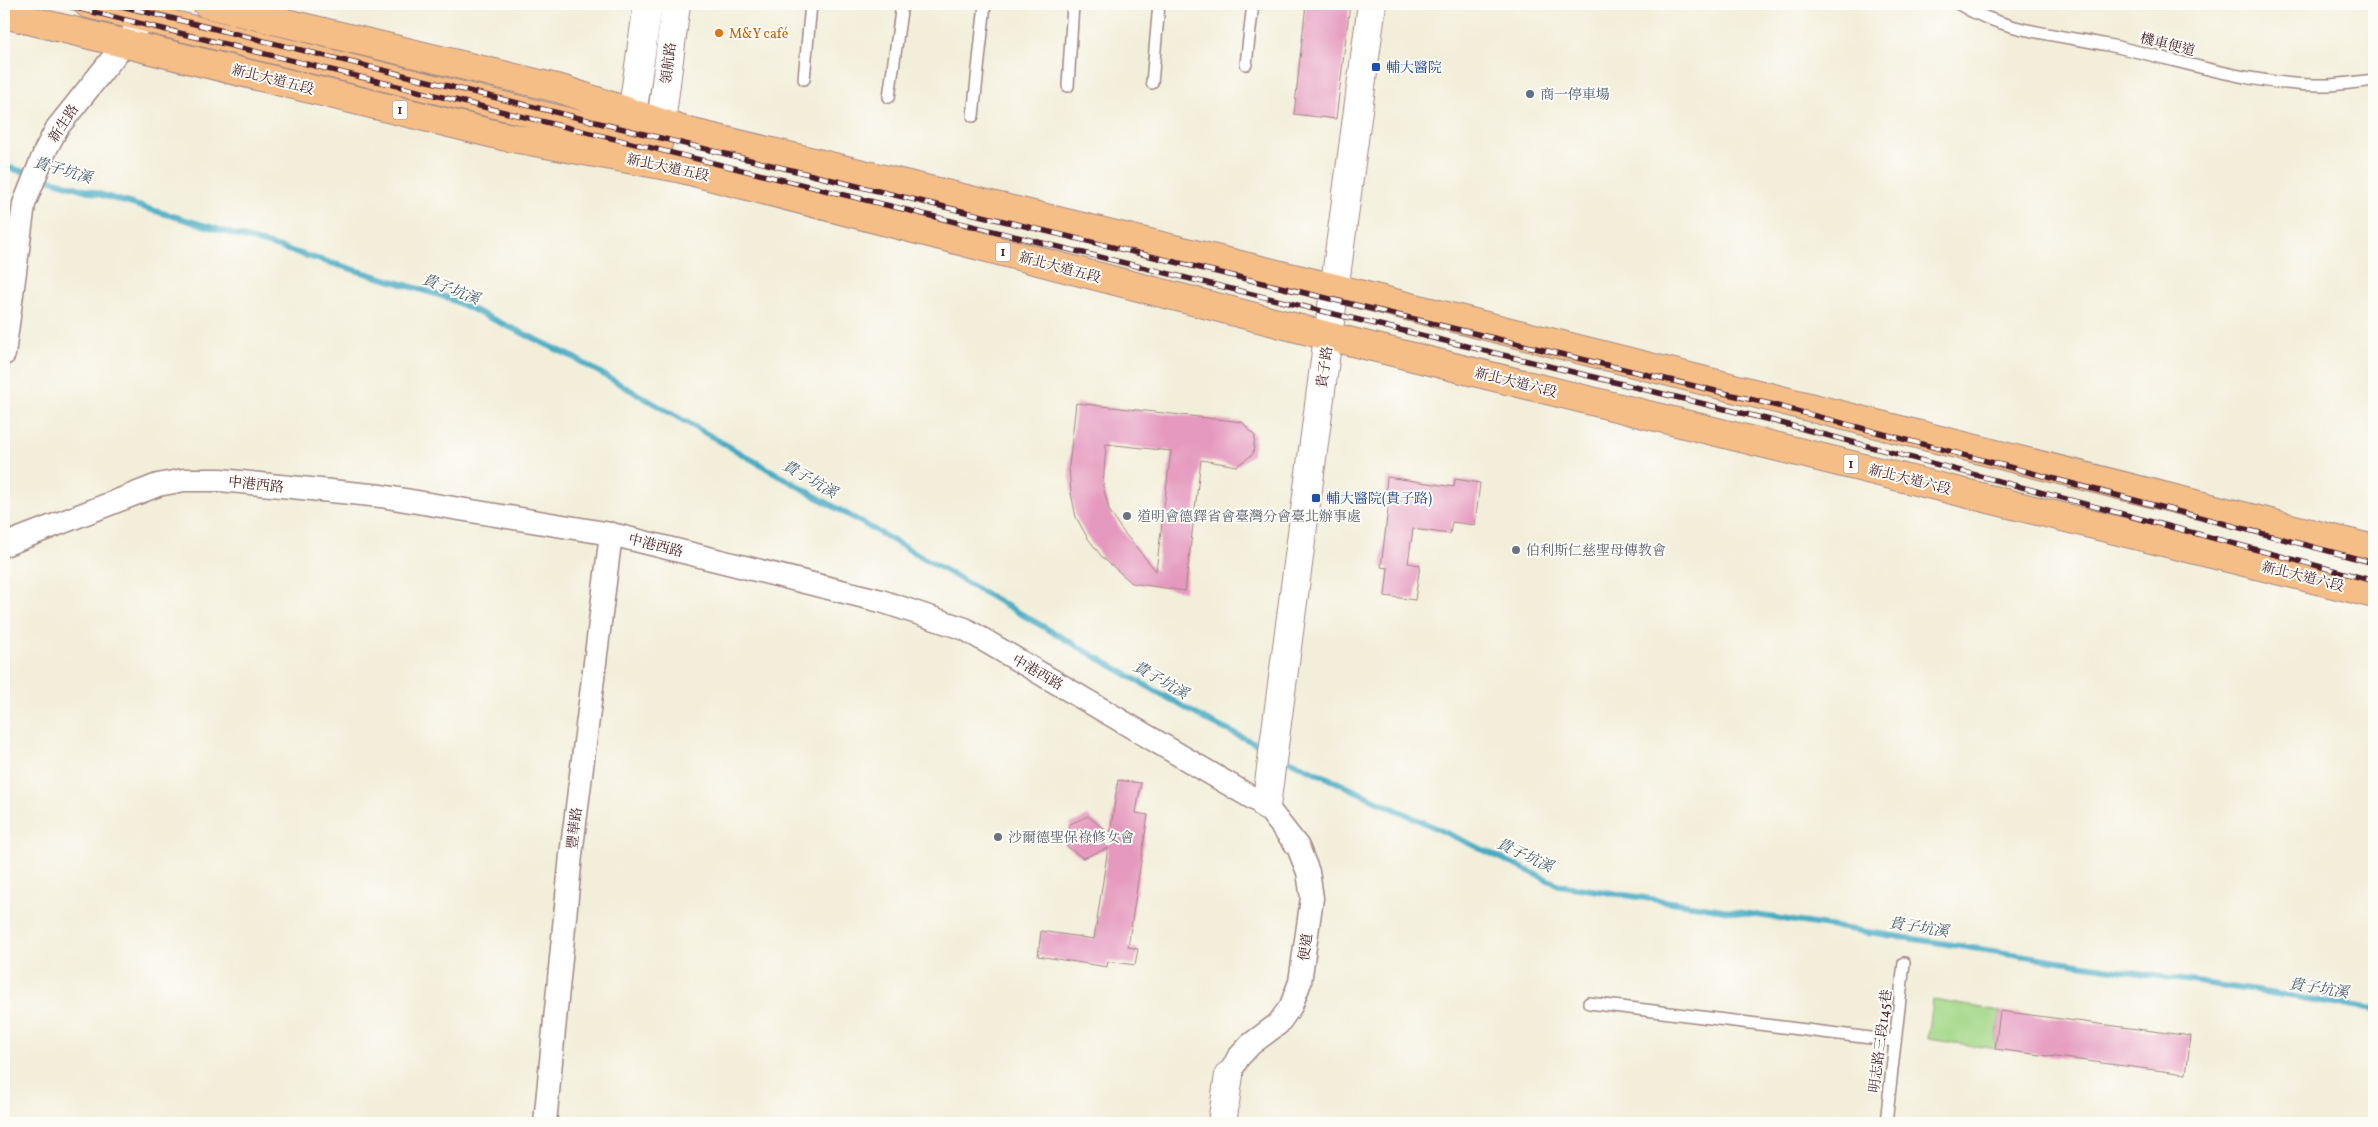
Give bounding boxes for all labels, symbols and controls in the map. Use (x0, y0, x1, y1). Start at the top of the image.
place label: M&Y café (729, 25, 789, 44)
marker: M&Y café (713, 27, 725, 39)
street label: 機車便道 (2138, 29, 2197, 61)
street label: 領航路 (658, 41, 681, 85)
place label: 輔大醫院 (1386, 59, 1442, 78)
street label: 新北大道五段 (230, 61, 316, 100)
marker: 輔大醫院 (1370, 61, 1382, 73)
place label: 商一停車場 (1540, 86, 1610, 105)
marker: 商一停車場 (1524, 88, 1536, 100)
road number: 1 (392, 100, 408, 120)
street label: 新生路 (45, 101, 84, 147)
street label: 新北大道五段 (625, 150, 711, 186)
water label: 貴子坑溪 (31, 153, 96, 190)
road number: 1 (996, 242, 1010, 262)
street label: 新北大道五段 (1017, 248, 1103, 288)
water label: 貴子坑溪 (419, 270, 484, 312)
street label: 貴子路 (1313, 345, 1338, 389)
street label: 新北大道六段 (1473, 364, 1559, 403)
road number: 1 (1844, 454, 1858, 474)
water label: 貴子坑溪 (778, 456, 842, 505)
street label: 新北大道六段 (1867, 461, 1953, 500)
street label: 中港西路 (227, 473, 285, 498)
place label: 輔大醫院(貴子路) (1326, 490, 1432, 509)
marker: 輔大醫院(貴子路) (1310, 492, 1322, 504)
place label: 道明會德鐸省會臺灣分會臺北辦事處 (1137, 508, 1361, 527)
marker: 道明會德鐸省會臺灣分會臺北辦事處 (1121, 510, 1133, 522)
street label: 中港西路 (626, 530, 685, 562)
place label: 伯利斯仁慈聖母傳教會 (1526, 542, 1666, 561)
marker: 伯利斯仁慈聖母傳教會 (1510, 544, 1522, 556)
street label: 新北大道六段 (2260, 558, 2346, 597)
street label: 中港西路 (1008, 651, 1066, 696)
water label: 貴子坑溪 (1129, 657, 1193, 706)
street label: 豐華路 (564, 806, 587, 850)
place label: 沙爾德聖保祿修女會 (1008, 829, 1134, 848)
marker: 沙爾德聖保祿修女會 (992, 831, 1004, 843)
water label: 貴子坑溪 (1493, 834, 1558, 879)
water label: 貴子坑溪 (1887, 913, 1952, 944)
street label: 便道 (1295, 932, 1318, 962)
water label: 貴子坑溪 (2287, 974, 2352, 1005)
street label: 明志路三段145巷 (1866, 988, 1897, 1094)

